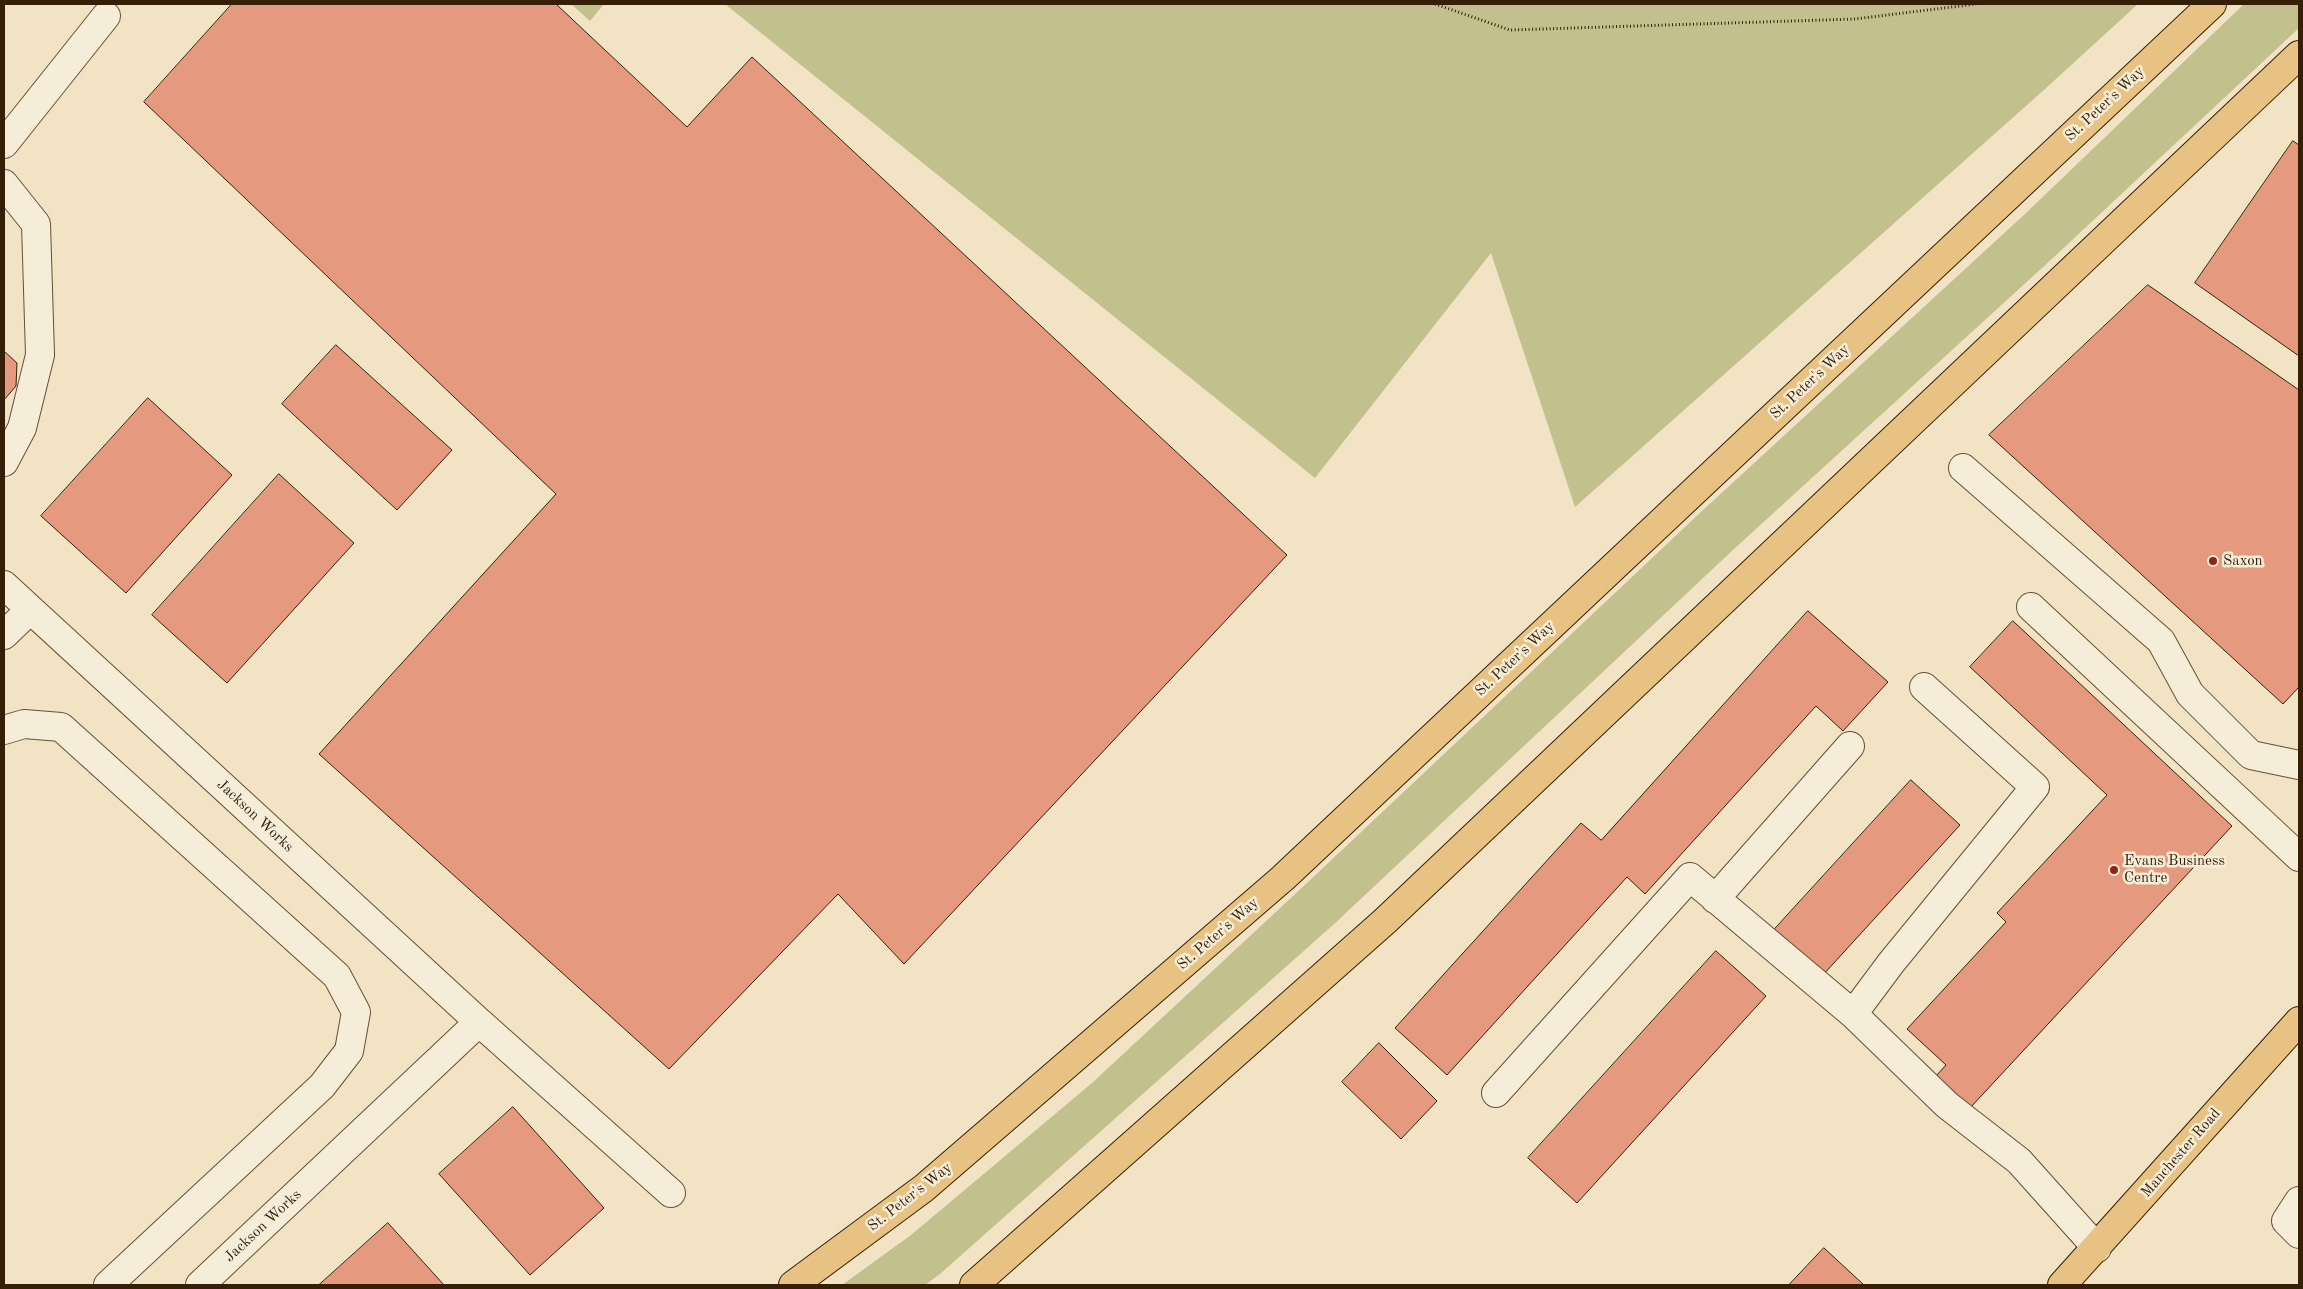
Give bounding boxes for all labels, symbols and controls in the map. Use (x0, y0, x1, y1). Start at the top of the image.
street label: St. Peter's Way (2062, 63, 2148, 145)
street label: St. Peter's Way (1767, 341, 1853, 423)
place label: Saxon (2223, 552, 2263, 570)
marker: Saxon (2207, 555, 2219, 567)
street label: St. Peter's Way (1472, 618, 1558, 700)
street label: Jackson Works (213, 776, 297, 856)
place label: Evans Business Centre (2124, 852, 2225, 887)
marker: Evans Business Centre (2108, 864, 2120, 876)
street label: St. Peter's Way (1174, 894, 1262, 974)
street label: Manchester Road (2137, 1105, 2225, 1201)
street label: St. Peter's Way (864, 1159, 956, 1235)
street label: Jackson Works (221, 1186, 305, 1266)

